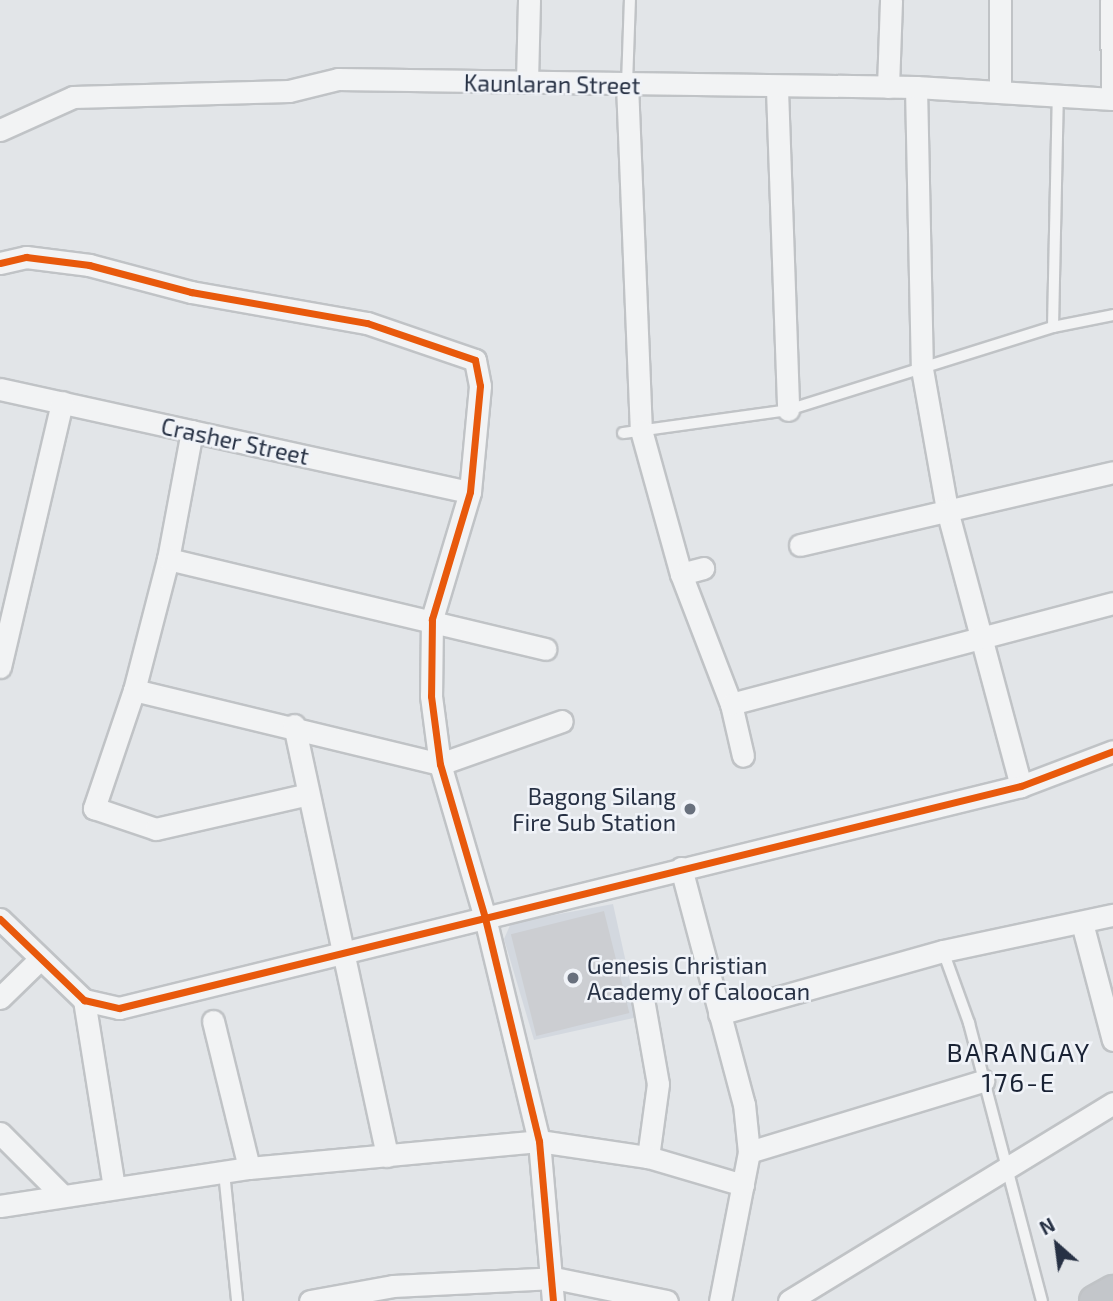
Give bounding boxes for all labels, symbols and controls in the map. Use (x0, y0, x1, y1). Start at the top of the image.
street label: Kaunlaran Street (464, 69, 640, 99)
street label: Crasher Street (158, 412, 312, 470)
place label: Bagong Silang Fire Sub Station (512, 782, 676, 836)
marker: Bagong Silang Fire Sub Station (682, 801, 698, 817)
place label: Genesis Christian Academy of Caloocan (587, 951, 811, 1005)
marker: Genesis Christian Academy of Caloocan (565, 970, 581, 986)
district label: BARANGAY 176-E (948, 1036, 1090, 1098)
north arrow (1022, 1210, 1092, 1280)
text: N (1035, 1213, 1058, 1239)

